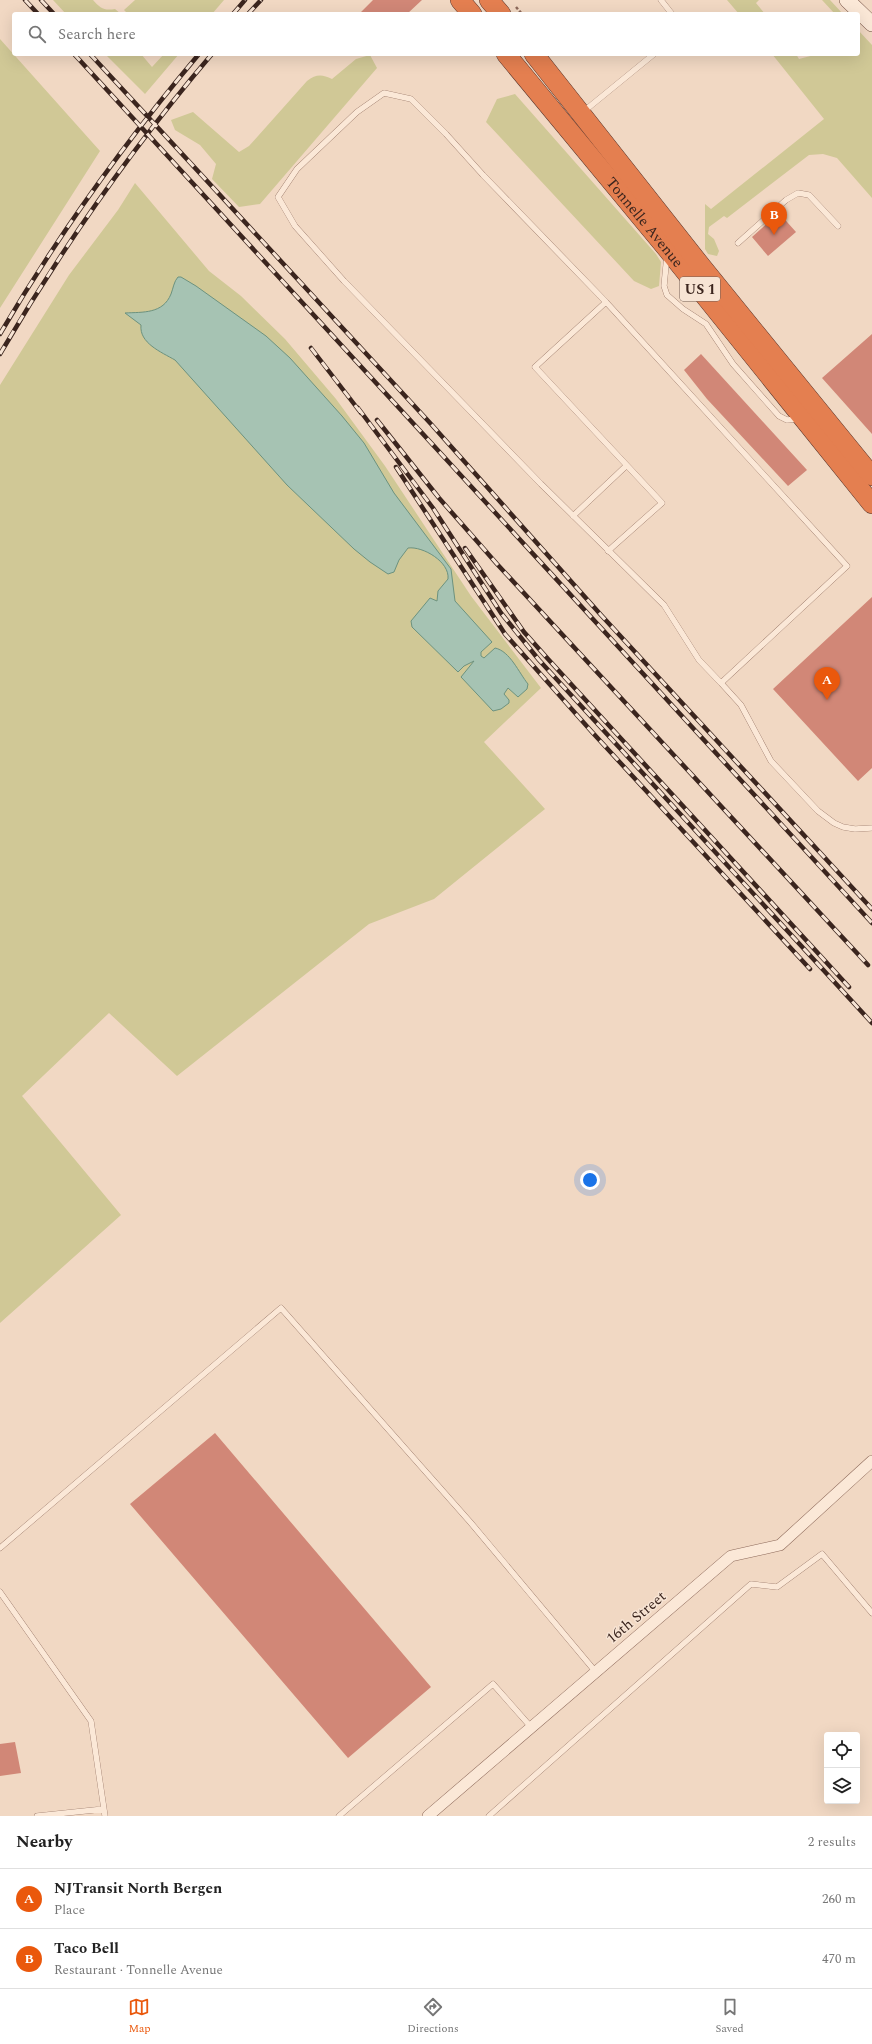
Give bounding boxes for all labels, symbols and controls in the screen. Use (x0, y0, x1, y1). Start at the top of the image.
search box (12, 12, 860, 56)
icon: search (26, 23, 48, 45)
text: Search here (58, 23, 136, 46)
street label: Tonnelle Avenue (600, 172, 689, 273)
pin: B (761, 202, 787, 235)
road number: US 1 (680, 277, 720, 301)
pin: A (814, 667, 840, 700)
your location (580, 1170, 600, 1190)
street label: 16th Street (601, 1585, 671, 1649)
map controls (824, 1732, 860, 1804)
button: locate (824, 1732, 860, 1768)
button: layers (824, 1768, 860, 1804)
text: Nearby (16, 1829, 72, 1855)
text: 2 results (808, 1832, 856, 1852)
text: NJTransit North Bergen (54, 1877, 222, 1900)
text: A (24, 1889, 34, 1909)
text: 260 m (822, 1889, 856, 1909)
text: Place (54, 1900, 85, 1920)
text: Taco Bell (54, 1937, 119, 1960)
text: B (24, 1949, 34, 1969)
text: 470 m (822, 1949, 856, 1969)
text: Restaurant · Tonnelle Avenue (54, 1960, 223, 1980)
tab: Map (128, 1996, 151, 2037)
tab: Directions (407, 1996, 459, 2037)
tab: Saved (715, 1996, 744, 2037)

